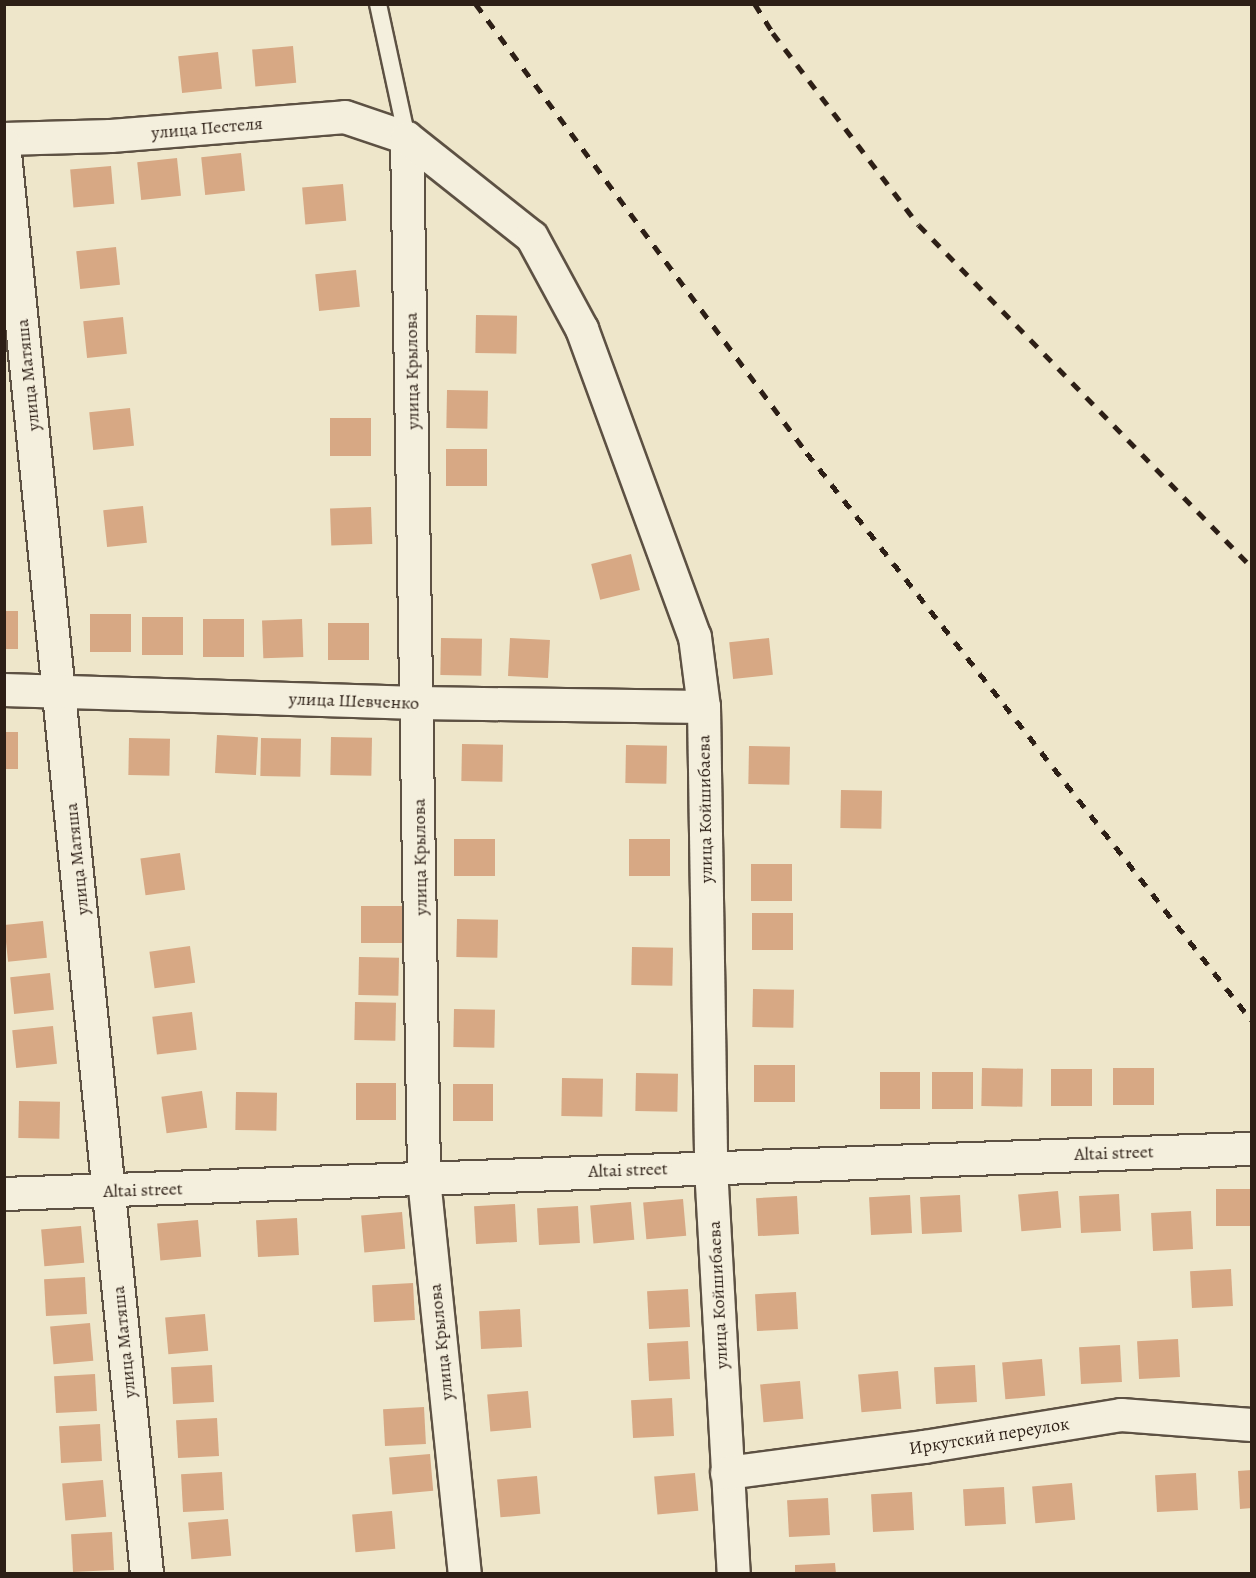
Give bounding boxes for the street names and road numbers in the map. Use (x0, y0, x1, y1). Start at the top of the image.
street label: улица Пестеля (150, 112, 264, 144)
street label: улица Крылова (400, 312, 424, 430)
street label: улица Матяша (11, 318, 45, 432)
street label: улица Шевченко (288, 688, 420, 714)
street label: улица Койшибаева (693, 735, 717, 883)
street label: улица Крылова (408, 798, 432, 916)
street label: улица Матяша (60, 802, 94, 916)
street label: Altai street (1074, 1141, 1154, 1165)
street label: Altai street (588, 1158, 668, 1182)
street label: Altai street (103, 1178, 183, 1202)
street label: улица Койшибаева (703, 1220, 733, 1370)
street label: улица Крылова (424, 1283, 458, 1401)
street label: улица Матяша (107, 1285, 141, 1399)
street label: Иркутский переулок (907, 1413, 1071, 1459)

